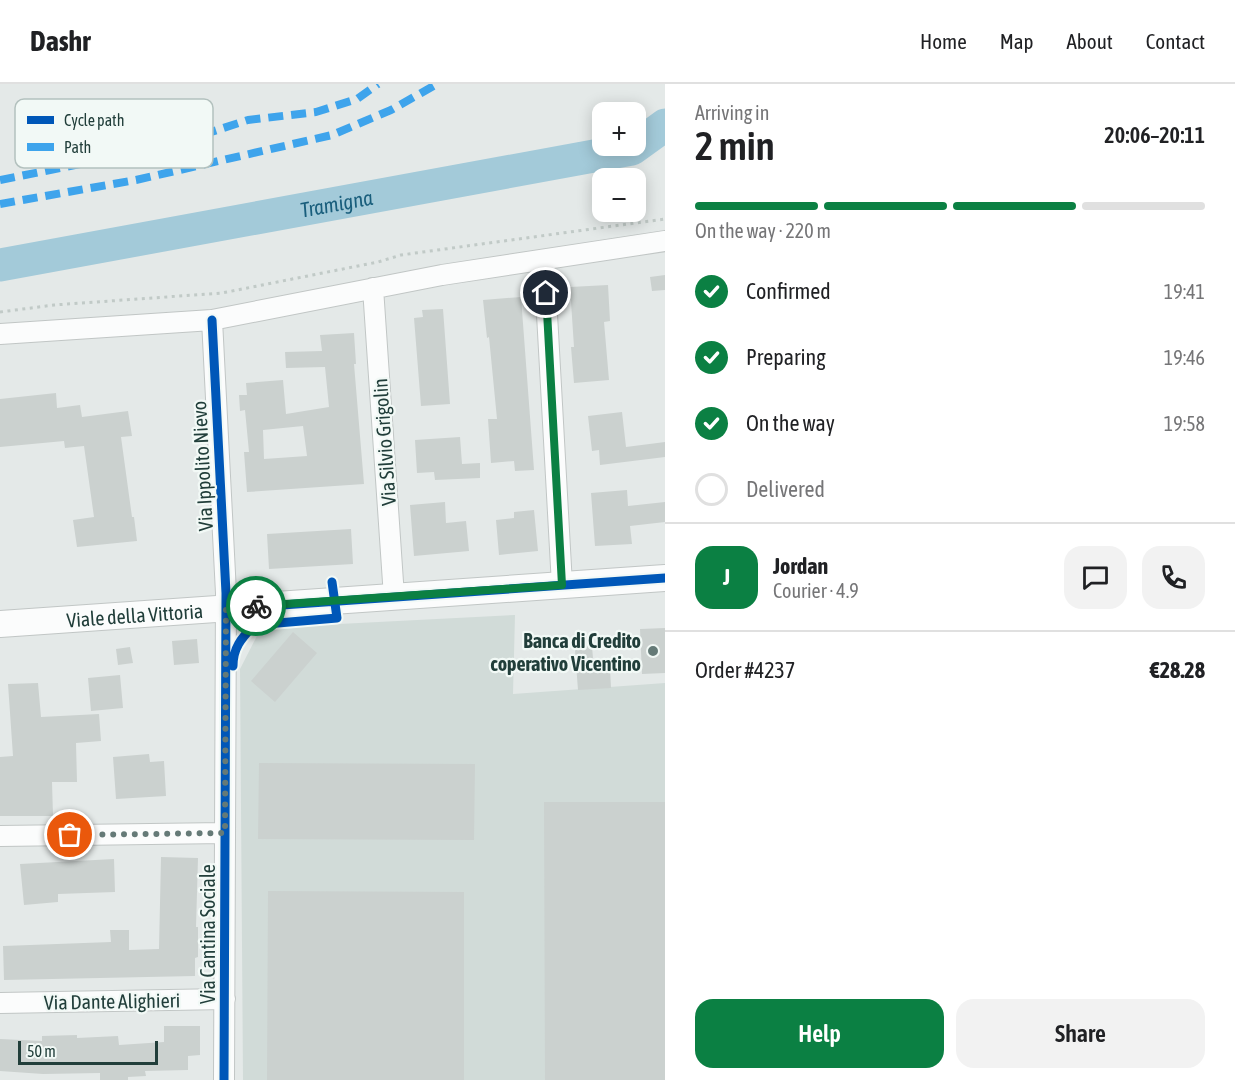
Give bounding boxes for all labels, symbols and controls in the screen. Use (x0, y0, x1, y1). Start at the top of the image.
text: Dashr (30, 25, 90, 57)
text: Home (920, 29, 967, 53)
text: Map (1000, 29, 1034, 53)
text: About (1067, 29, 1113, 53)
text: Contact (1146, 29, 1205, 53)
legend (15, 99, 213, 168)
text: Arriving in (695, 101, 769, 124)
map controls (592, 102, 646, 222)
button: + (592, 102, 646, 156)
text: Cycle path (64, 111, 124, 130)
text: 20:06–20:11 (1104, 122, 1205, 148)
text: 2 min (695, 124, 775, 168)
text: Path (64, 138, 91, 156)
button: − (592, 168, 646, 222)
water label: Tramigna (298, 185, 375, 222)
text: On the way · 220 m (695, 219, 831, 242)
pin (520, 267, 571, 318)
icon: check (695, 275, 728, 308)
icon: home (529, 276, 562, 309)
text: Confirmed (746, 278, 831, 304)
text: 19:41 (1164, 280, 1205, 303)
icon: check (695, 341, 728, 374)
text: Preparing (746, 344, 826, 370)
text: 19:46 (1164, 346, 1205, 369)
street label: Via Silvio Grigolin (368, 377, 400, 507)
street label: Via Ippolito Nievo (187, 400, 217, 532)
icon: check (695, 407, 728, 440)
text: On the way (746, 410, 835, 436)
text: 19:58 (1164, 412, 1205, 435)
text: Delivered (746, 476, 825, 502)
button: chat (1064, 546, 1127, 609)
button: phone (1142, 546, 1205, 609)
text: Jordan (773, 553, 828, 579)
text: J (723, 564, 730, 590)
courier (226, 576, 286, 636)
text: Courier · 4.9 (773, 579, 859, 602)
icon: bike (240, 590, 273, 623)
street label: Viale della Vittoria (66, 598, 204, 631)
place label: Banca di Credito coperativo Vicentino (490, 629, 641, 675)
marker: Banca di Credito coperativo Vicentino (646, 644, 660, 658)
text: Order #4237 (695, 657, 795, 683)
text: €28.28 (1150, 657, 1205, 683)
pin (44, 809, 95, 860)
icon: bag (53, 818, 86, 851)
street label: Via Cantina Sociale (196, 864, 219, 1004)
street label: Via Dante Alighieri (44, 988, 180, 1014)
button: Help (695, 999, 944, 1068)
button: Share (956, 999, 1205, 1068)
scale bar (18, 1038, 158, 1066)
text: 50 m (27, 1042, 56, 1060)

